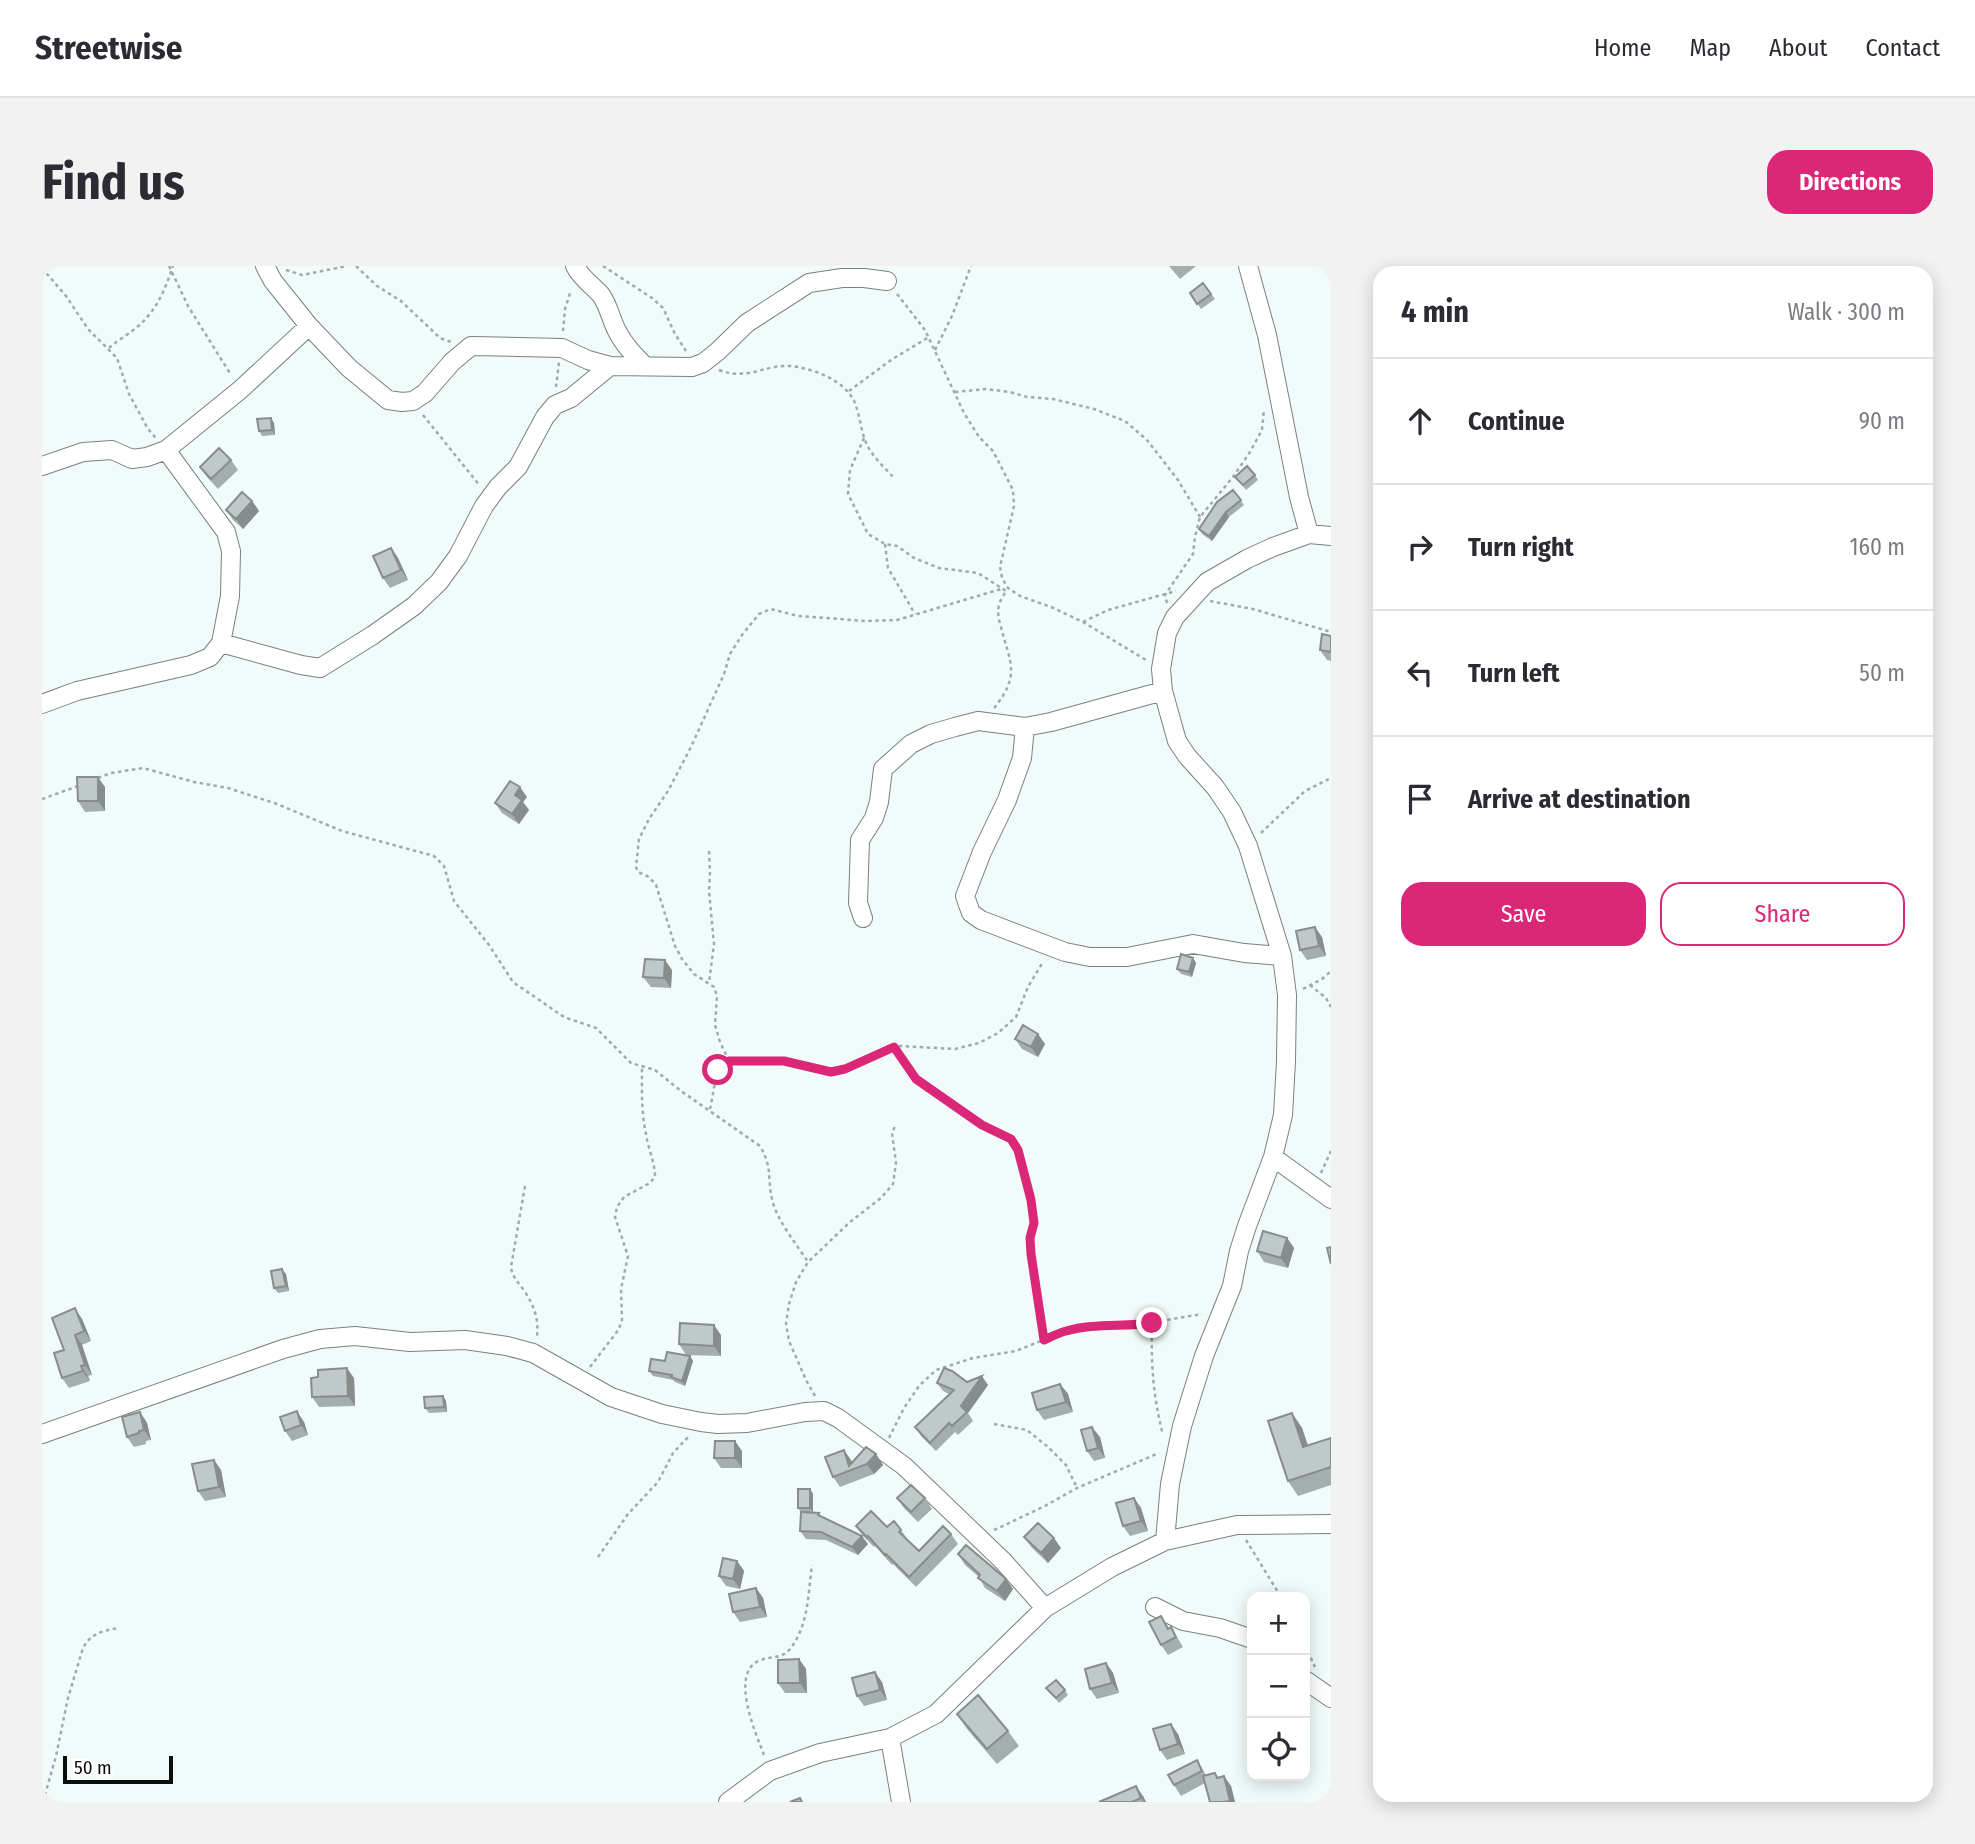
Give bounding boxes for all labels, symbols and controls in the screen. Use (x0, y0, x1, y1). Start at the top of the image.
text: Streetwise (35, 28, 182, 68)
text: Home (1594, 34, 1651, 62)
text: Map (1689, 34, 1731, 62)
text: About (1769, 34, 1827, 62)
text: Contact (1865, 34, 1940, 62)
button: Directions (1767, 150, 1933, 214)
text: Find us (42, 153, 185, 212)
text: 4 min (1401, 294, 1469, 330)
text: Walk · 300 m (1788, 298, 1905, 326)
icon: ahead (1401, 402, 1439, 440)
text: Continue (1468, 406, 1565, 437)
text: 90 m (1859, 407, 1905, 435)
icon: right (1401, 528, 1439, 566)
text: Turn right (1468, 532, 1574, 563)
text: 160 m (1850, 533, 1905, 561)
icon: left (1401, 654, 1439, 692)
text: Turn left (1468, 658, 1560, 689)
text: 50 m (1859, 659, 1905, 687)
icon: arrive (1401, 780, 1439, 818)
text: Arrive at destination (1468, 784, 1691, 815)
button: Save (1401, 882, 1646, 946)
button: Share (1660, 882, 1905, 946)
route start (702, 1054, 733, 1085)
route end (1136, 1307, 1167, 1338)
map controls (1247, 1592, 1310, 1781)
button: + (1247, 1592, 1310, 1655)
button: − (1247, 1655, 1310, 1718)
button: locate (1247, 1718, 1310, 1781)
scale bar (63, 1753, 173, 1785)
text: 50 m (74, 1756, 112, 1779)

